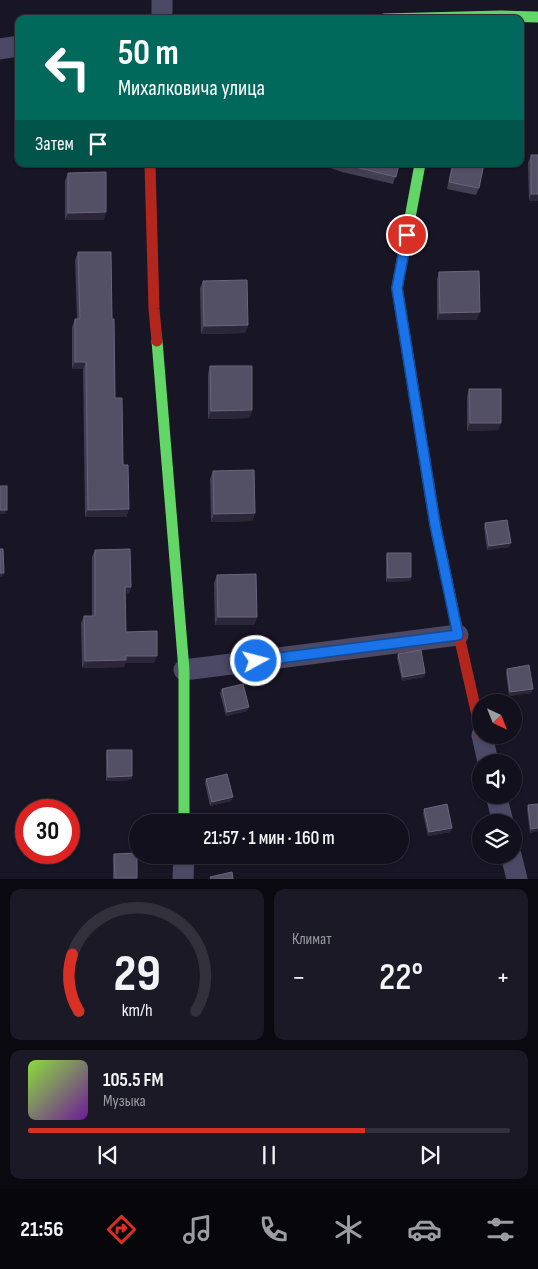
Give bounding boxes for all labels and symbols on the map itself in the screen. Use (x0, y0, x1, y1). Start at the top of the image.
pin (386, 214, 428, 256)
position arrow (229, 634, 281, 686)
north arrow (472, 694, 522, 744)
speed limit sign: 30 (15, 799, 80, 864)

